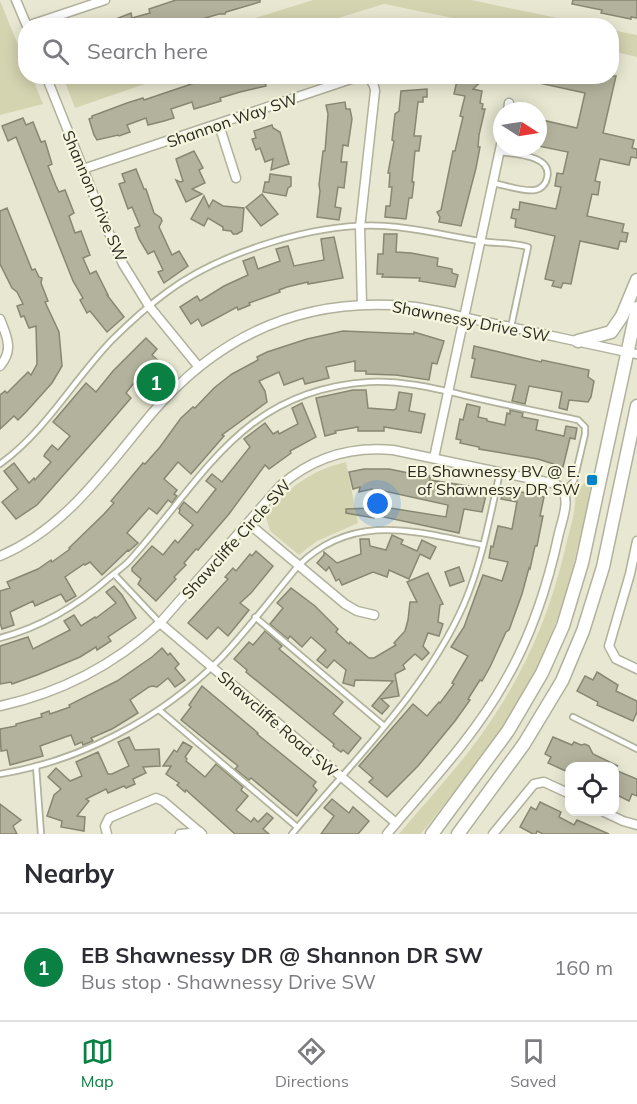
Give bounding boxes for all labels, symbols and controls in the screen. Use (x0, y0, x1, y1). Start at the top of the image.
search box (18, 18, 619, 84)
icon: search (39, 35, 72, 68)
text: Search here (87, 37, 208, 65)
street label: Shannon Way SW (164, 88, 300, 152)
north arrow (493, 102, 547, 156)
street label: Shannon Drive SW (58, 127, 132, 265)
street label: Shawnessy Drive SW (391, 296, 551, 346)
pin: 1 (136, 360, 176, 404)
place label: EB Shawnessy BV @ E. of Shawnessy DR SW (407, 461, 580, 499)
marker: EB Shawnessy BV @ E. of Shawnessy DR SW (585, 473, 599, 487)
street label: Shawcliffe Circle SW (177, 475, 295, 603)
your location (363, 489, 392, 518)
street label: Shawcliffe Road SW (214, 666, 342, 782)
map controls (565, 762, 619, 816)
button: locate (565, 762, 619, 816)
text: Nearby (24, 857, 114, 890)
text: EB Shawnessy DR @ Shannon DR SW (81, 941, 483, 969)
text: 1 (38, 955, 50, 980)
text: 160 m (554, 955, 613, 980)
text: Bus stop · Shawnessy Drive SW (81, 969, 376, 994)
tab: Map (81, 1035, 114, 1091)
tab: Directions (275, 1035, 349, 1091)
tab: Saved (510, 1035, 556, 1091)

